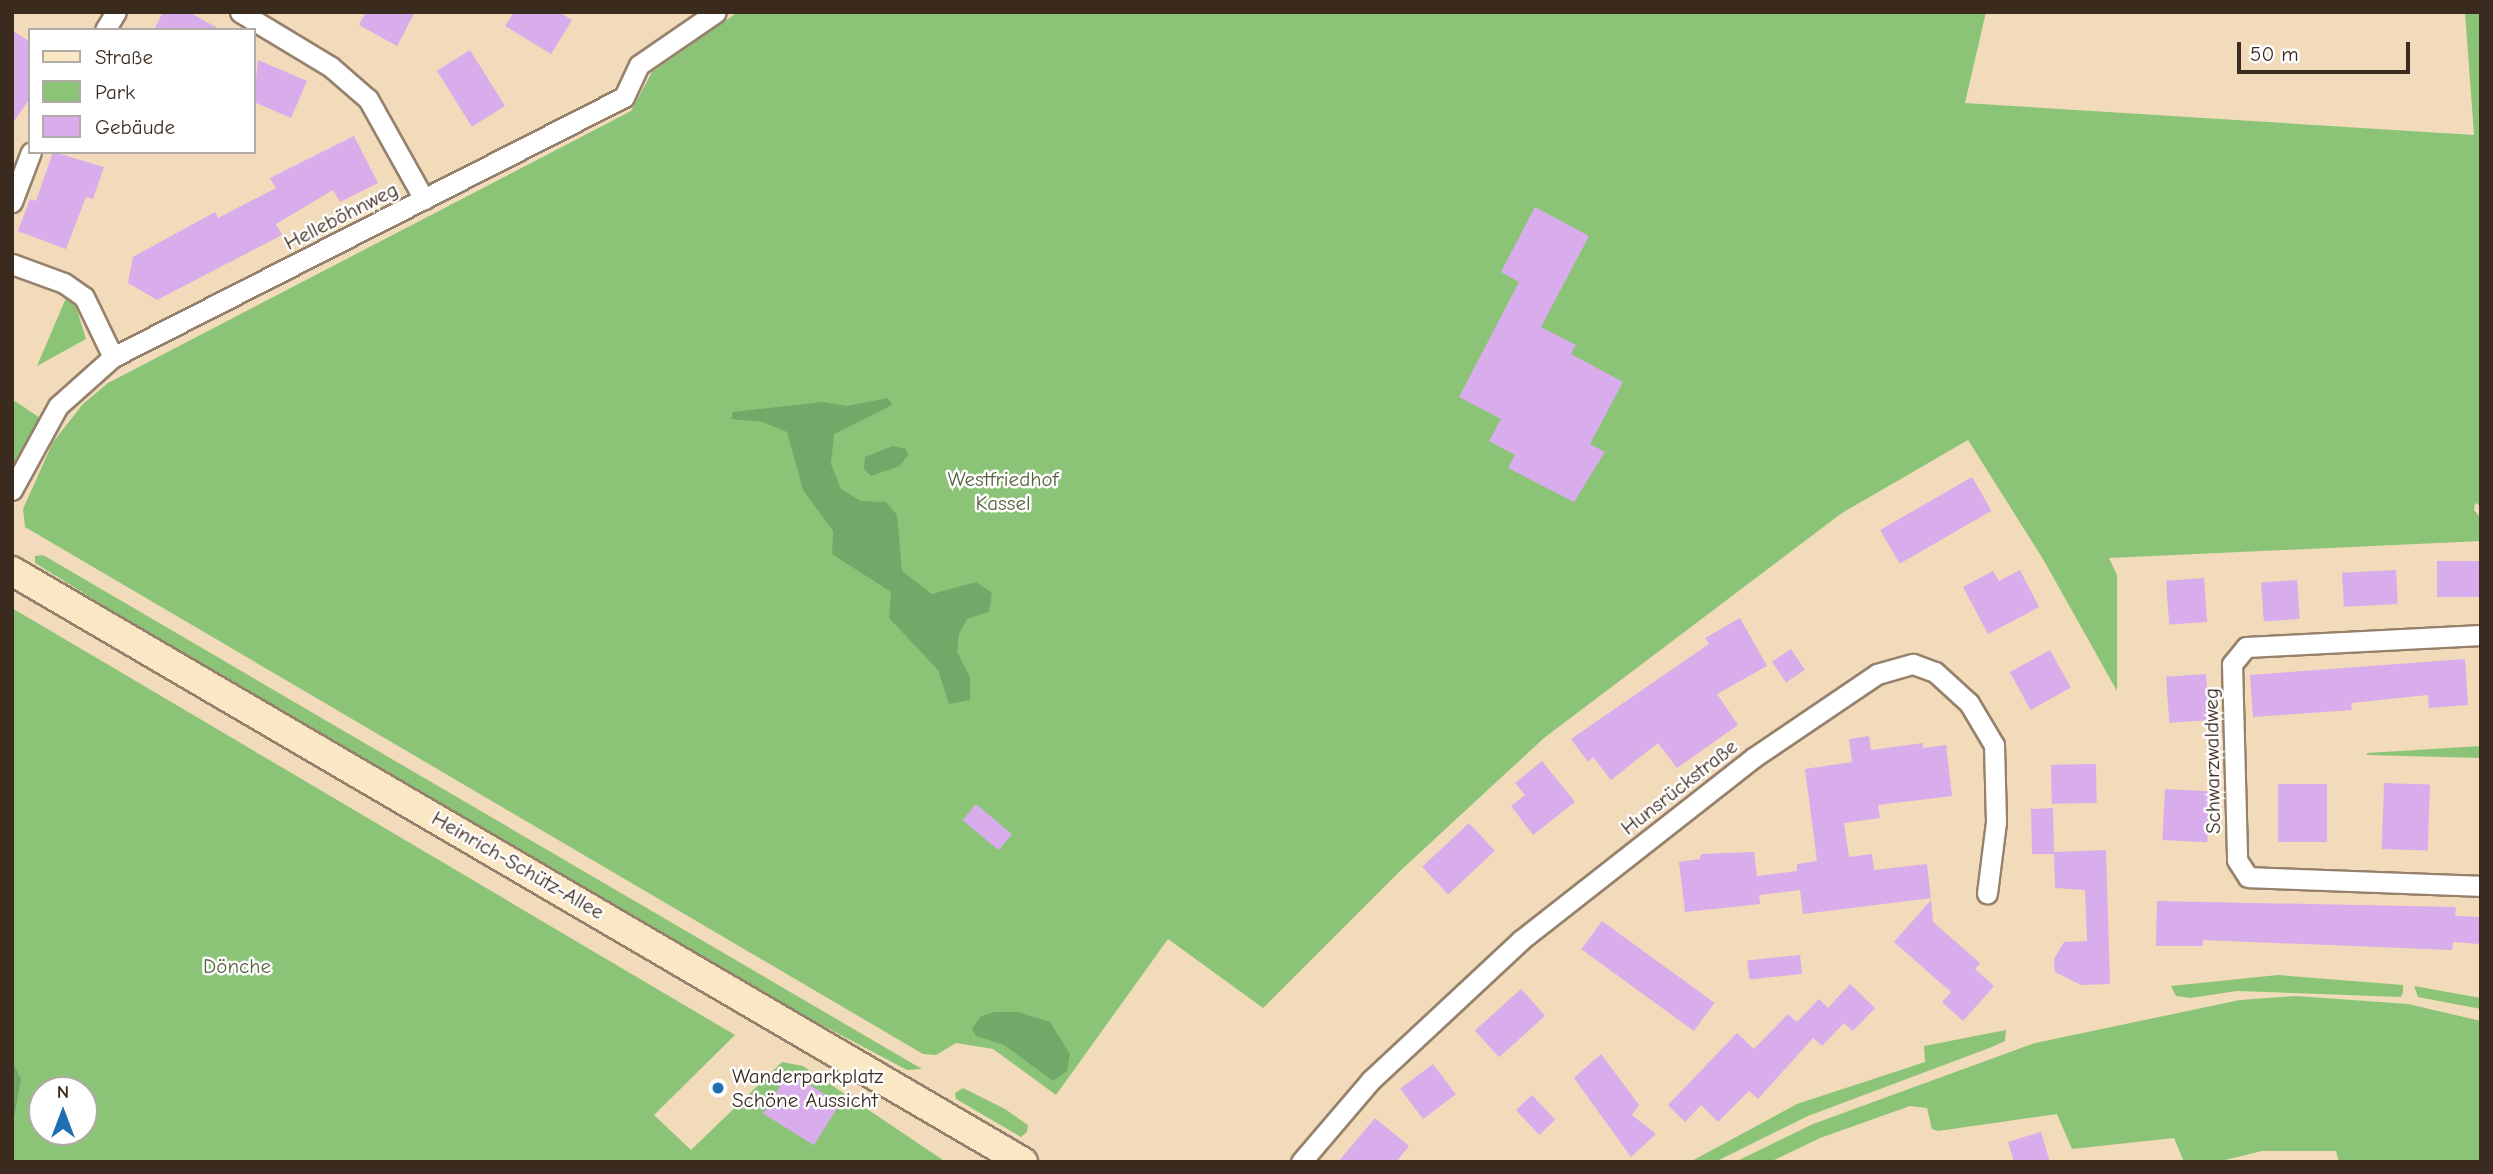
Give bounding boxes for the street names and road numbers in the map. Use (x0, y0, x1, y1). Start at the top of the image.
street label: Helleböhnweg (280, 177, 402, 255)
street label: Schwarzwaldweg (2198, 688, 2226, 834)
street label: Hunsrückstraße (1616, 734, 1742, 840)
street label: Heinrich-Schütz-Allee (427, 805, 609, 925)

